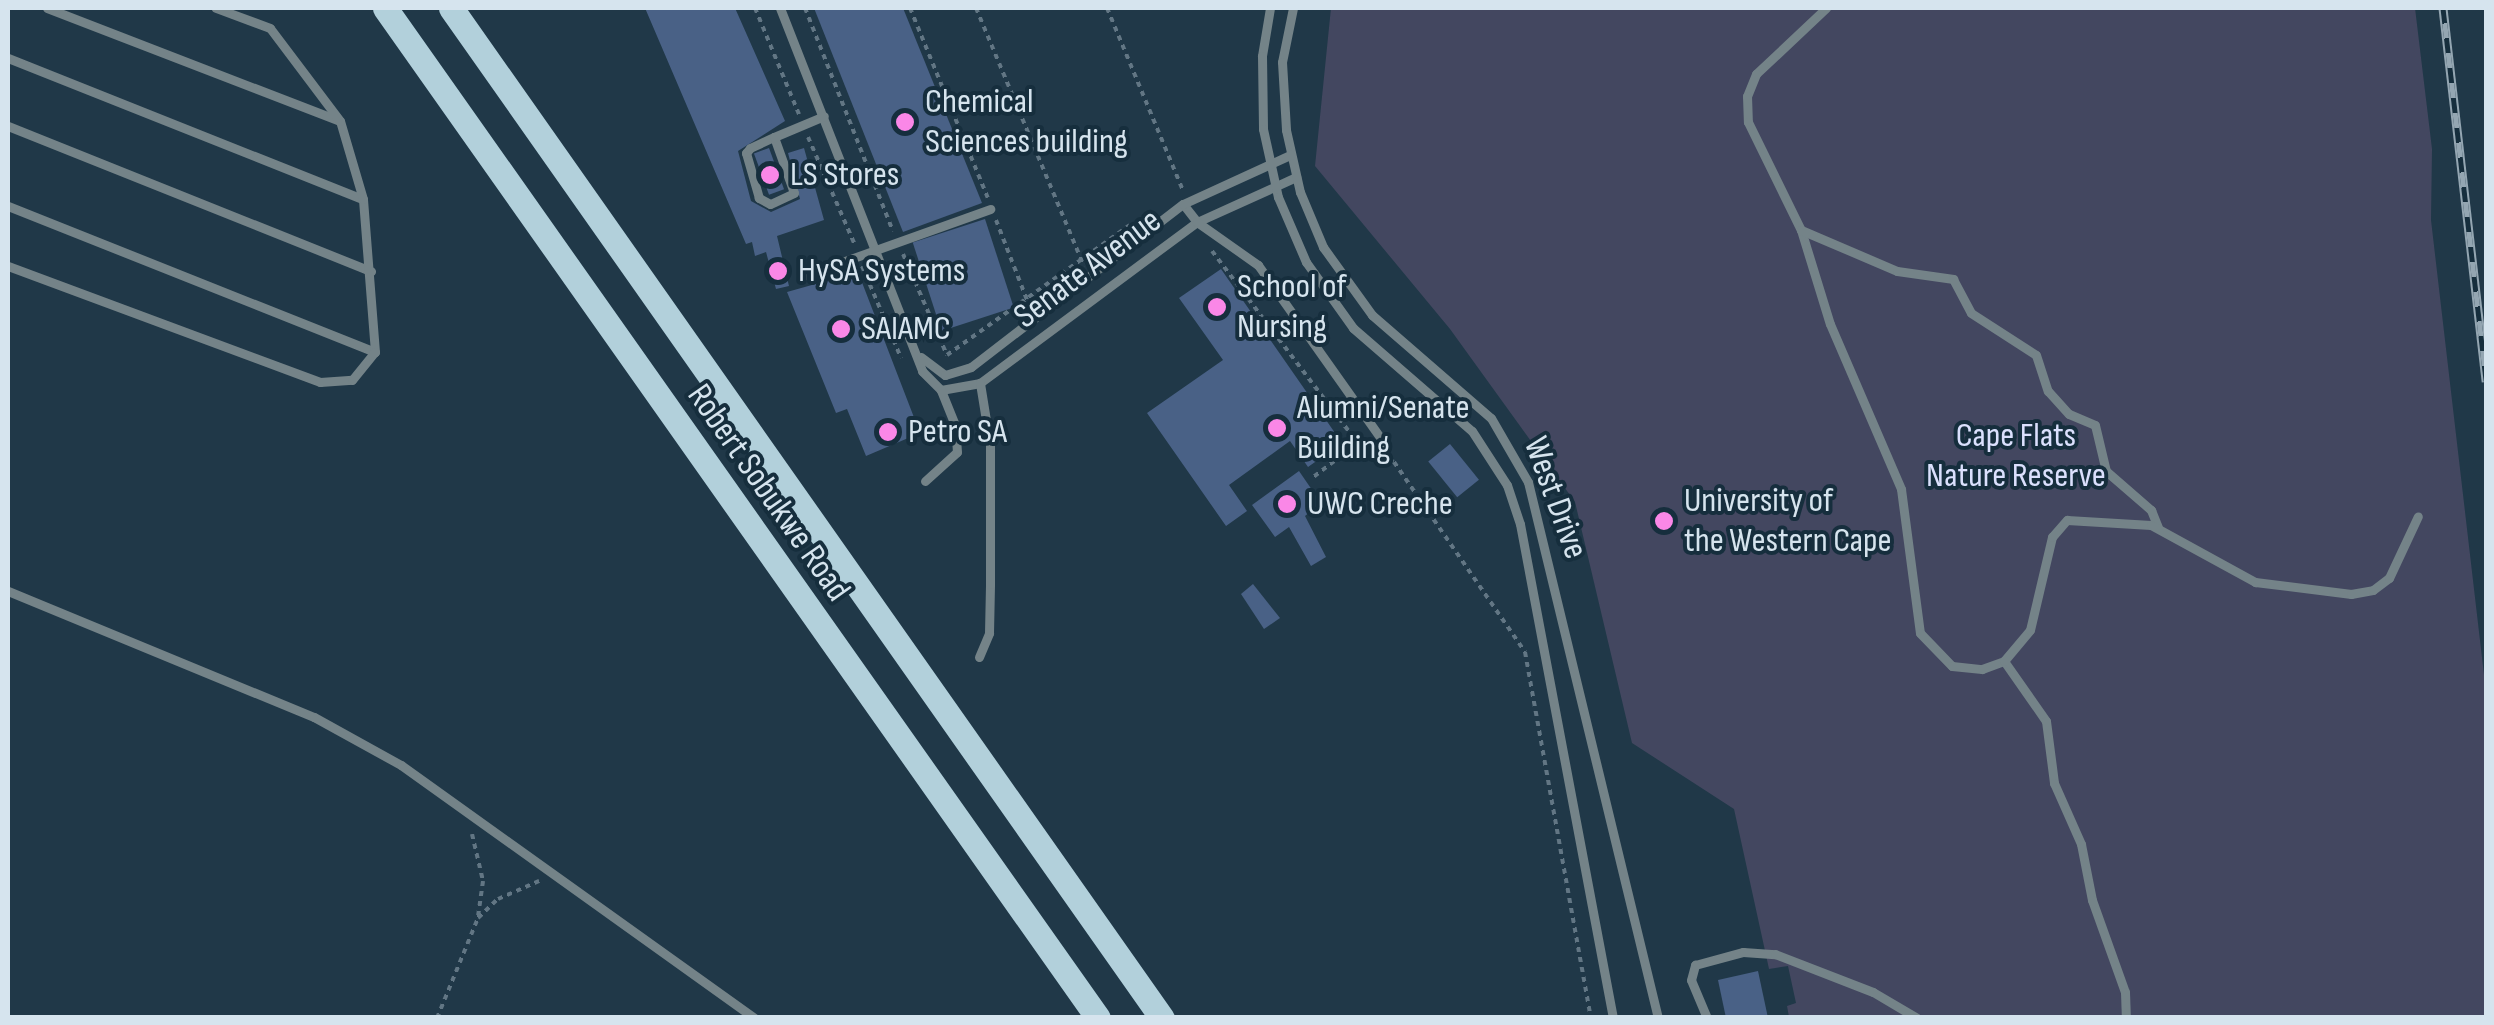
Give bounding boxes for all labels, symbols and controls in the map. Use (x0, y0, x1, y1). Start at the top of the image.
place label: Chemical Sciences building (925, 81, 1128, 163)
marker: Chemical Sciences building (894, 111, 916, 133)
place label: LS Stores (790, 154, 899, 196)
marker: LS Stores (759, 164, 781, 186)
street label: Senate Avenue (1006, 200, 1170, 338)
place label: HySA Systems (798, 250, 965, 292)
marker: HySA Systems (767, 260, 789, 282)
place label: School of Nursing (1237, 266, 1347, 348)
marker: School of Nursing (1206, 296, 1228, 318)
place label: SAIAMC (861, 308, 951, 350)
marker: SAIAMC (830, 318, 852, 340)
street label: Robert Sobukwe Road (678, 376, 858, 610)
place label: Alumni/Senate Building (1297, 387, 1470, 469)
place label: Petro SA (908, 411, 1007, 453)
park label: Cape Flats Nature Reserve (1926, 415, 2106, 497)
marker: Alumni/Senate Building (1266, 417, 1288, 439)
marker: Petro SA (877, 421, 899, 443)
street label: West Drive (1514, 432, 1596, 564)
place label: University of the Western Cape (1684, 480, 1892, 562)
place label: UWC Creche (1307, 483, 1453, 525)
marker: UWC Creche (1276, 493, 1298, 515)
marker: University of the Western Cape (1653, 510, 1675, 532)

